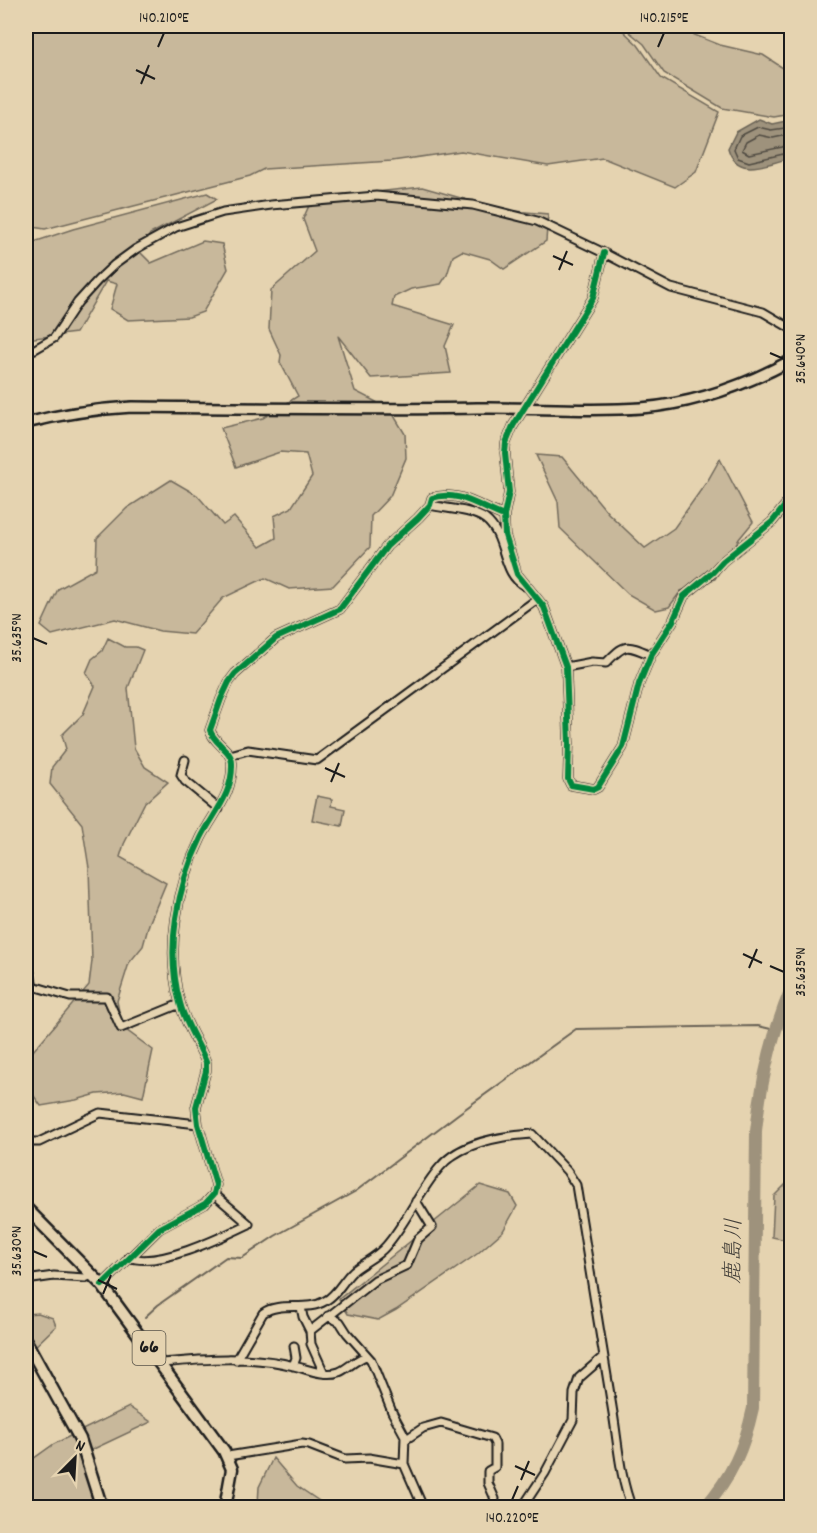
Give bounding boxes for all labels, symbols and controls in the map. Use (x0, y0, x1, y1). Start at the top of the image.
text: 140.210°E (139, 8, 189, 30)
text: 140.215°E (640, 8, 688, 30)
text: 35.640°N (791, 334, 813, 384)
text: 35.635°N (7, 613, 29, 663)
text: 35.635°N (791, 947, 813, 997)
water label: 鹿島川 (719, 1218, 751, 1284)
text: 35.630°N (7, 1226, 29, 1276)
road number: 66 (132, 1331, 166, 1365)
north arrow (45, 1428, 105, 1488)
text: N (72, 1434, 88, 1459)
text: 140.220°E (485, 1508, 539, 1530)

